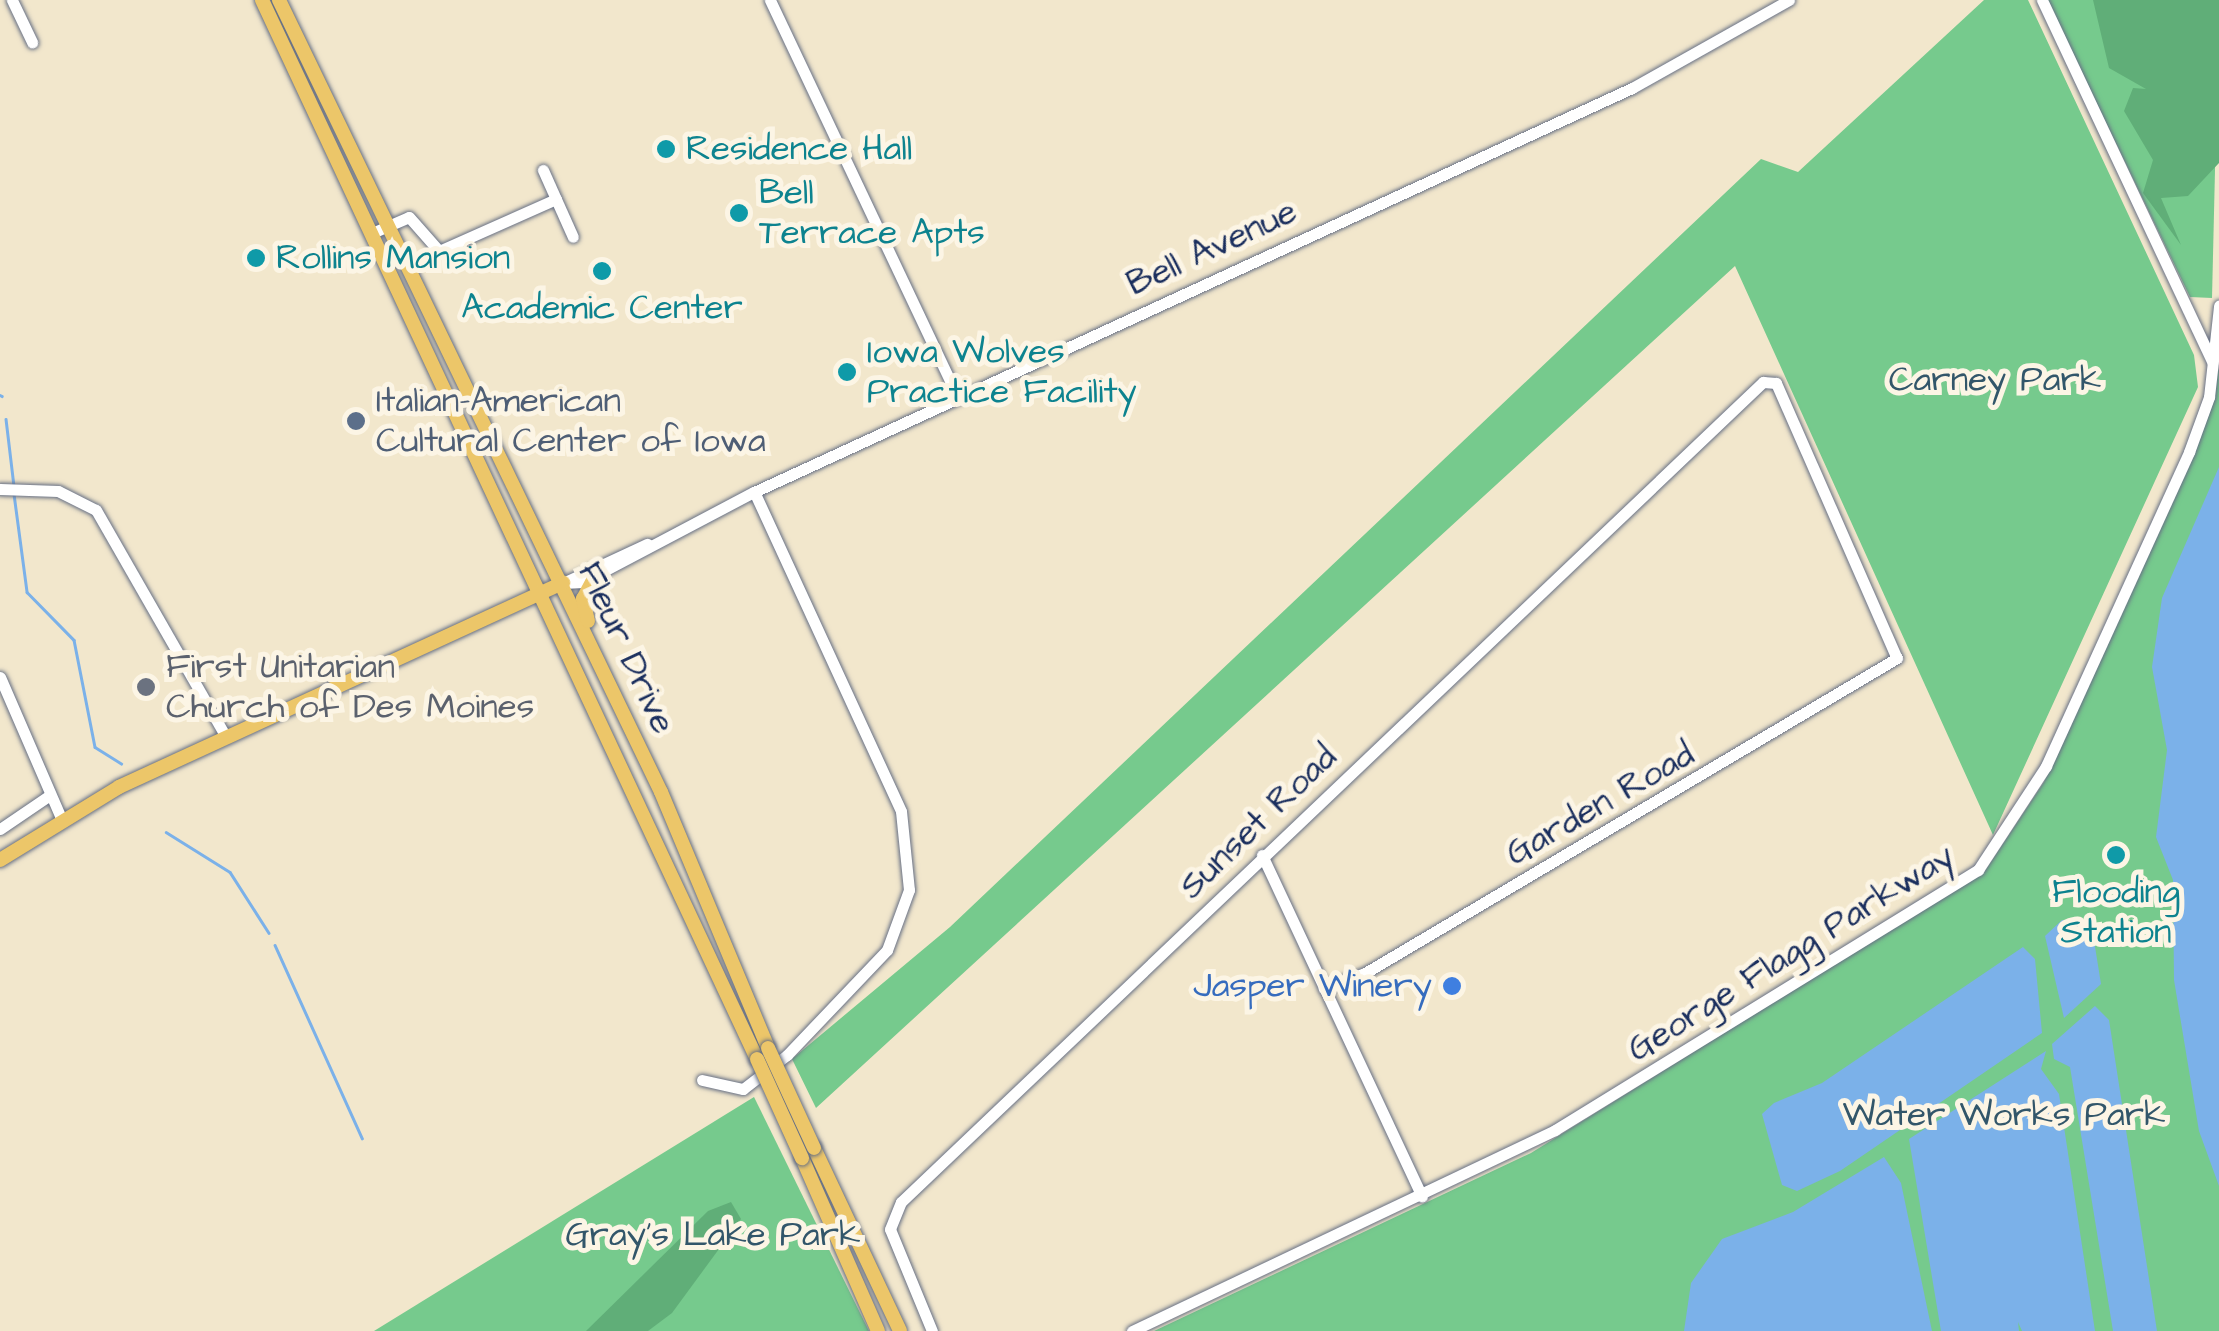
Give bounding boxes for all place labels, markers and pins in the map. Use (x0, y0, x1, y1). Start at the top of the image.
place label: Residence Hall (686, 128, 912, 170)
marker: Residence Hall (655, 138, 677, 160)
place label: Bell Terrace Apts (759, 172, 985, 254)
marker: Bell Terrace Apts (728, 202, 750, 224)
place label: Rollins Mansion (276, 237, 510, 279)
marker: Rollins Mansion (245, 247, 267, 269)
marker: Academic Center (591, 260, 613, 282)
place label: Academic Center (461, 287, 743, 329)
place label: Iowa Wolves Practice Facility (867, 331, 1137, 413)
marker: Iowa Wolves Practice Facility (836, 361, 858, 383)
place label: Italian-American Cultural Center of Iowa (376, 380, 766, 462)
marker: Italian-American Cultural Center of Iowa (345, 410, 367, 432)
place label: First Unitarian Church of Des Moines (166, 646, 534, 728)
marker: First Unitarian Church of Des Moines (135, 676, 157, 698)
marker: Flooding Station (2105, 844, 2127, 866)
place label: Flooding Station (2052, 871, 2180, 953)
place label: Jasper Winery (1193, 965, 1432, 1007)
marker: Jasper Winery (1441, 975, 1463, 997)

